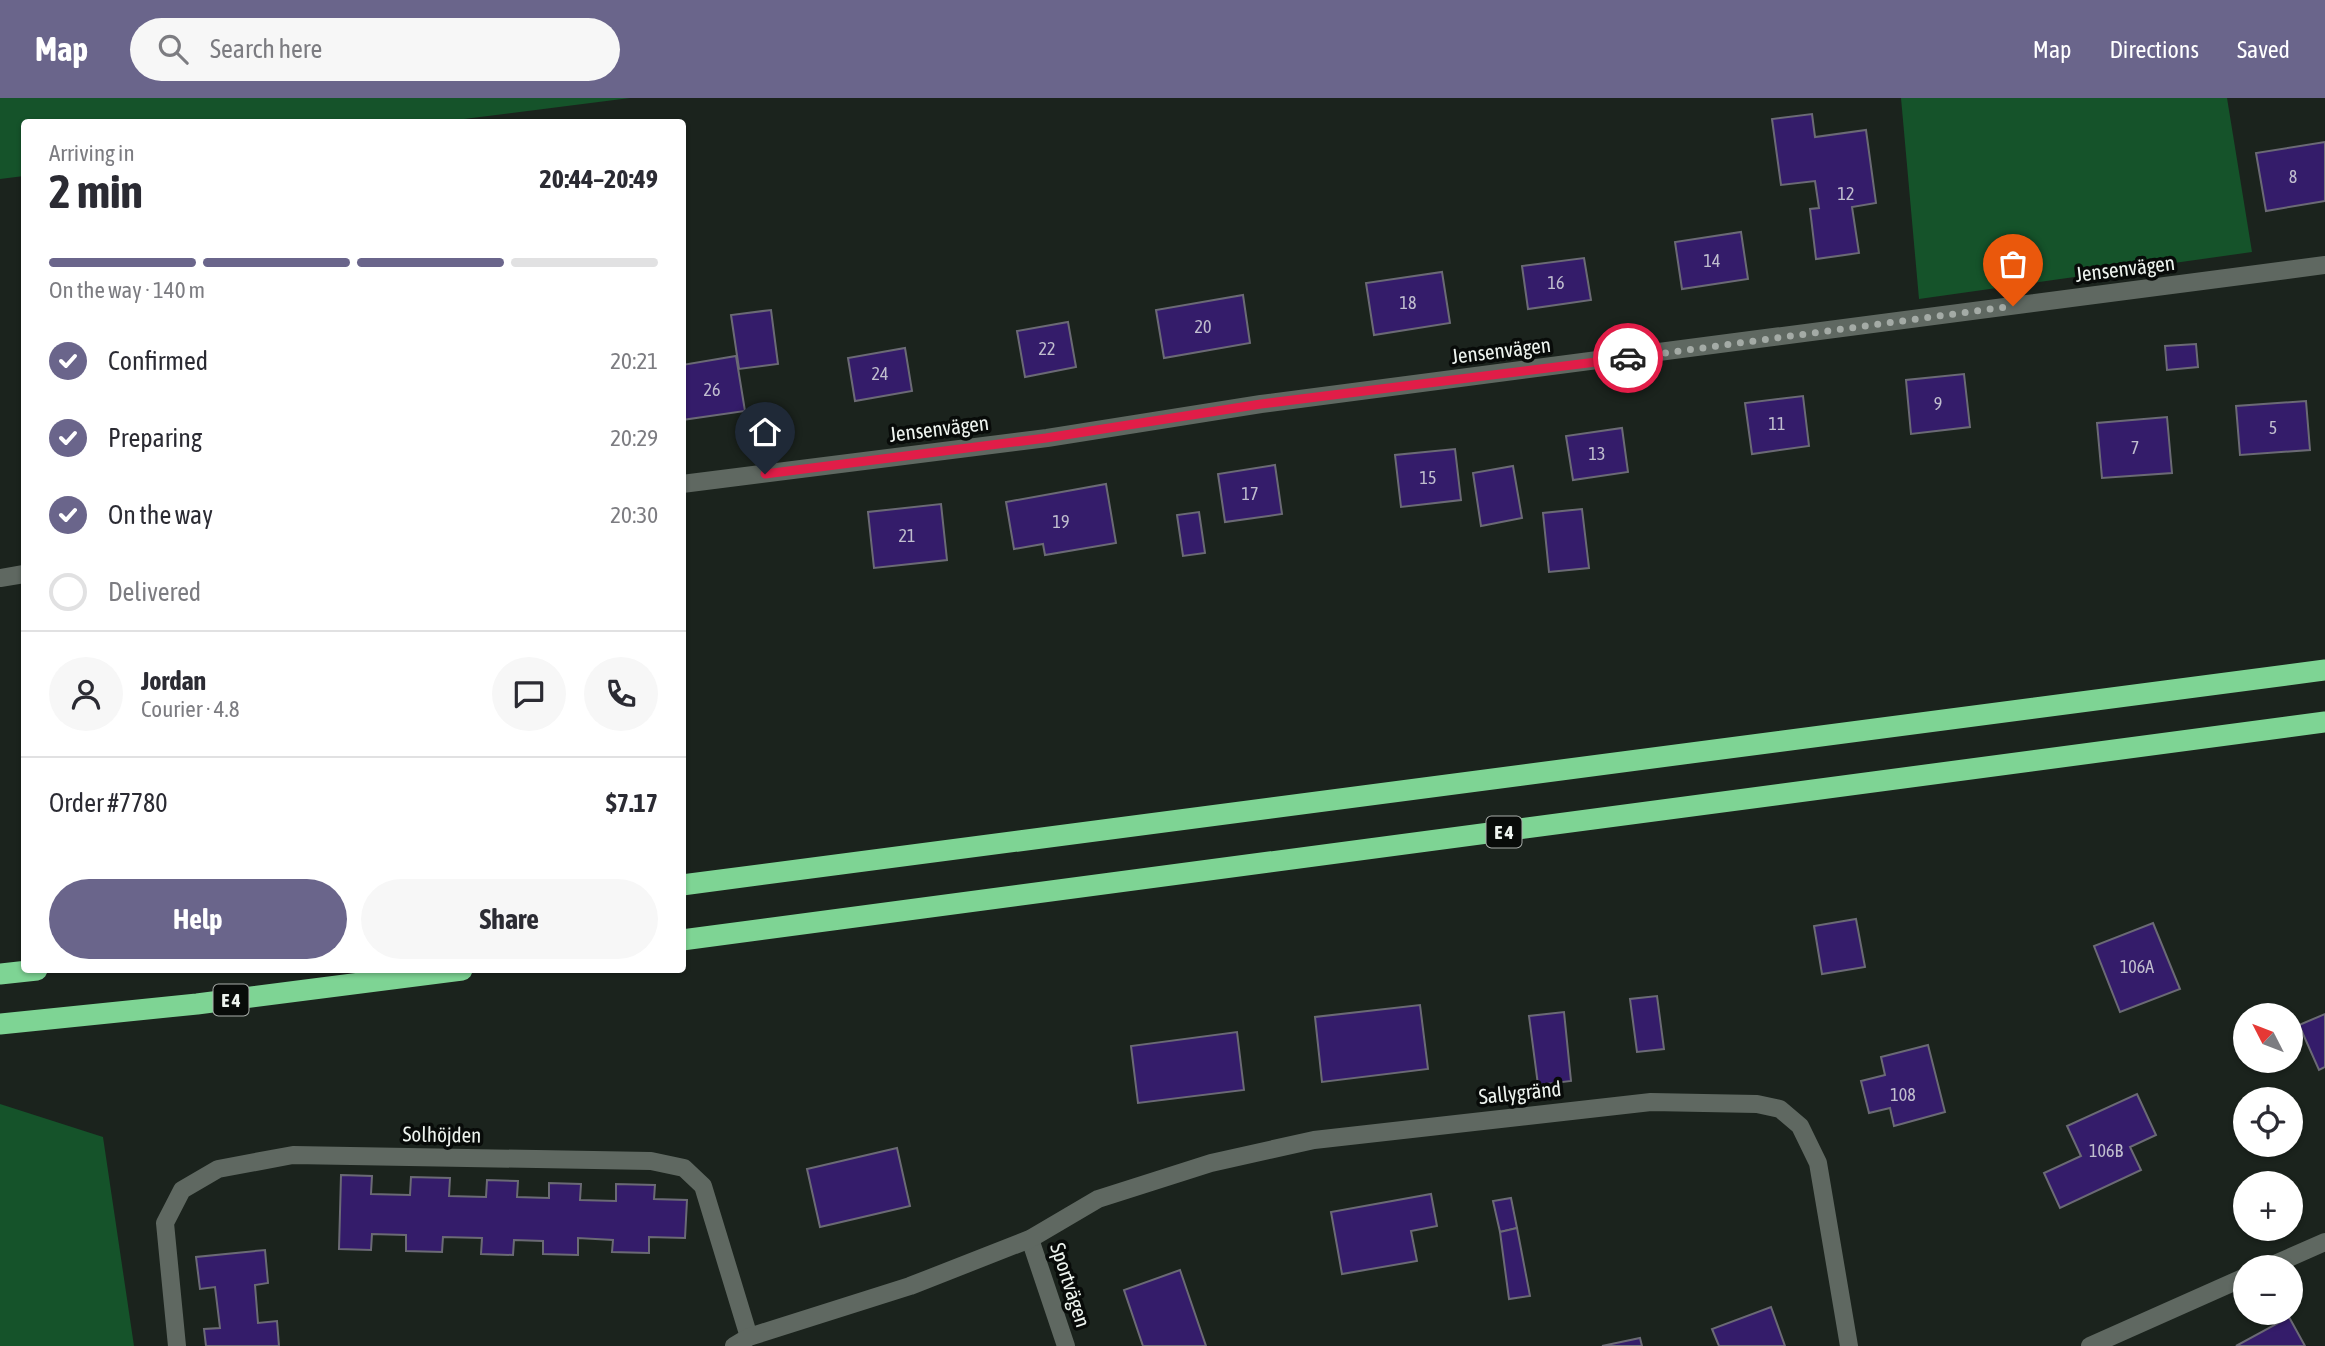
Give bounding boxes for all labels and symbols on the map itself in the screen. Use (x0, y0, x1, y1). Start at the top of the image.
house number: 8 (2289, 166, 2297, 187)
house number: 12 (1838, 183, 1854, 204)
pin (1983, 234, 2043, 306)
house number: 14 (1704, 250, 1720, 271)
street label: Jensenvägen (2074, 250, 2176, 286)
house number: 16 (1548, 272, 1564, 293)
house number: 18 (1400, 292, 1416, 313)
house number: 20 (1195, 316, 1211, 337)
courier (1593, 323, 1663, 393)
street label: Jensenvägen (1450, 332, 1552, 368)
house number: 22 (1039, 338, 1055, 359)
house number: 24 (872, 363, 888, 384)
house number: 26 (704, 379, 720, 400)
house number: 9 (1934, 393, 1942, 414)
pin (735, 402, 795, 474)
street label: Jensenvägen (888, 410, 990, 446)
house number: 11 (1769, 413, 1785, 434)
house number: 5 (2269, 417, 2277, 438)
house number: 7 (2131, 437, 2139, 458)
house number: 13 (1589, 443, 1605, 464)
house number: 15 (1420, 467, 1436, 488)
house number: 17 (1242, 483, 1258, 504)
house number: 19 (1053, 511, 1069, 532)
house number: 21 (899, 525, 915, 546)
road number: E 4 (1486, 817, 1522, 848)
house number: 106A (2120, 956, 2154, 977)
road number: E 4 (214, 985, 248, 1016)
north arrow (2233, 1003, 2303, 1073)
street label: Sallygränd (1477, 1076, 1562, 1108)
house number: 108 (1890, 1084, 1916, 1105)
street label: Solhöjden (402, 1121, 482, 1147)
house number: 106B (2089, 1140, 2123, 1161)
street label: Sportvägen (1046, 1240, 1096, 1330)

